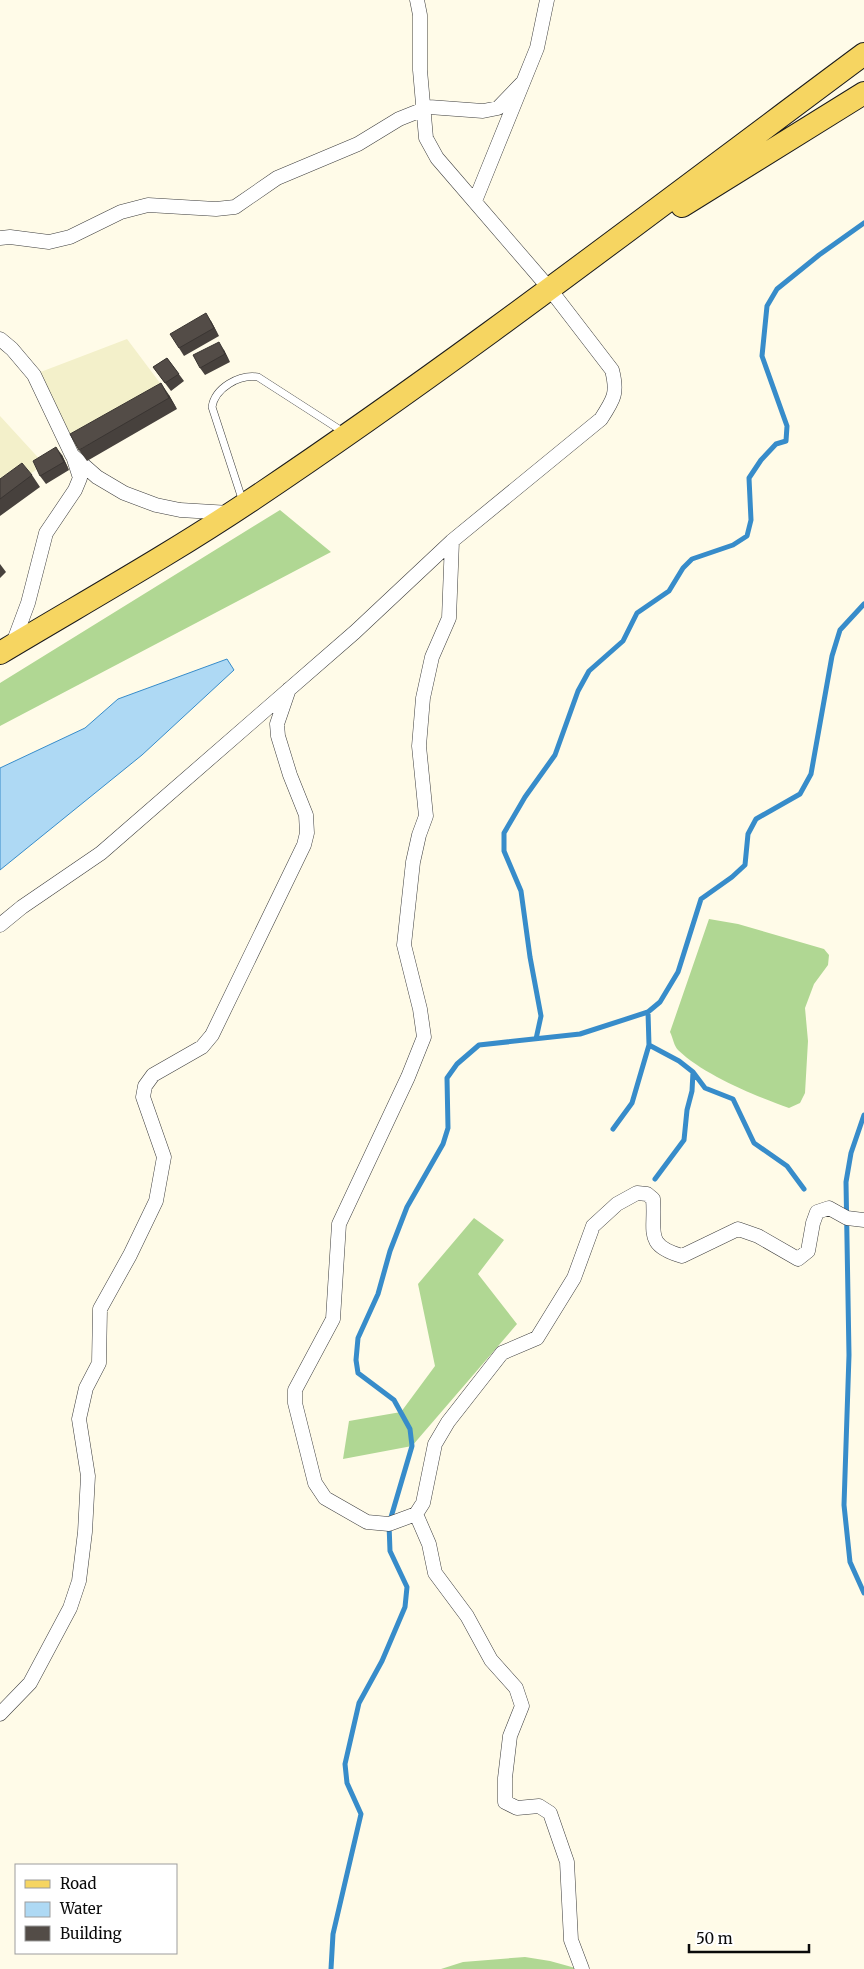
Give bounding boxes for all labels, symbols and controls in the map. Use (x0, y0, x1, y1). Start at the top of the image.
legend (15, 1864, 178, 1954)
text: Road (60, 1874, 96, 1893)
text: Water (59, 1899, 103, 1918)
scale bar (689, 1922, 809, 1954)
text: Building (60, 1924, 122, 1943)
text: 50 m (696, 1929, 733, 1948)

